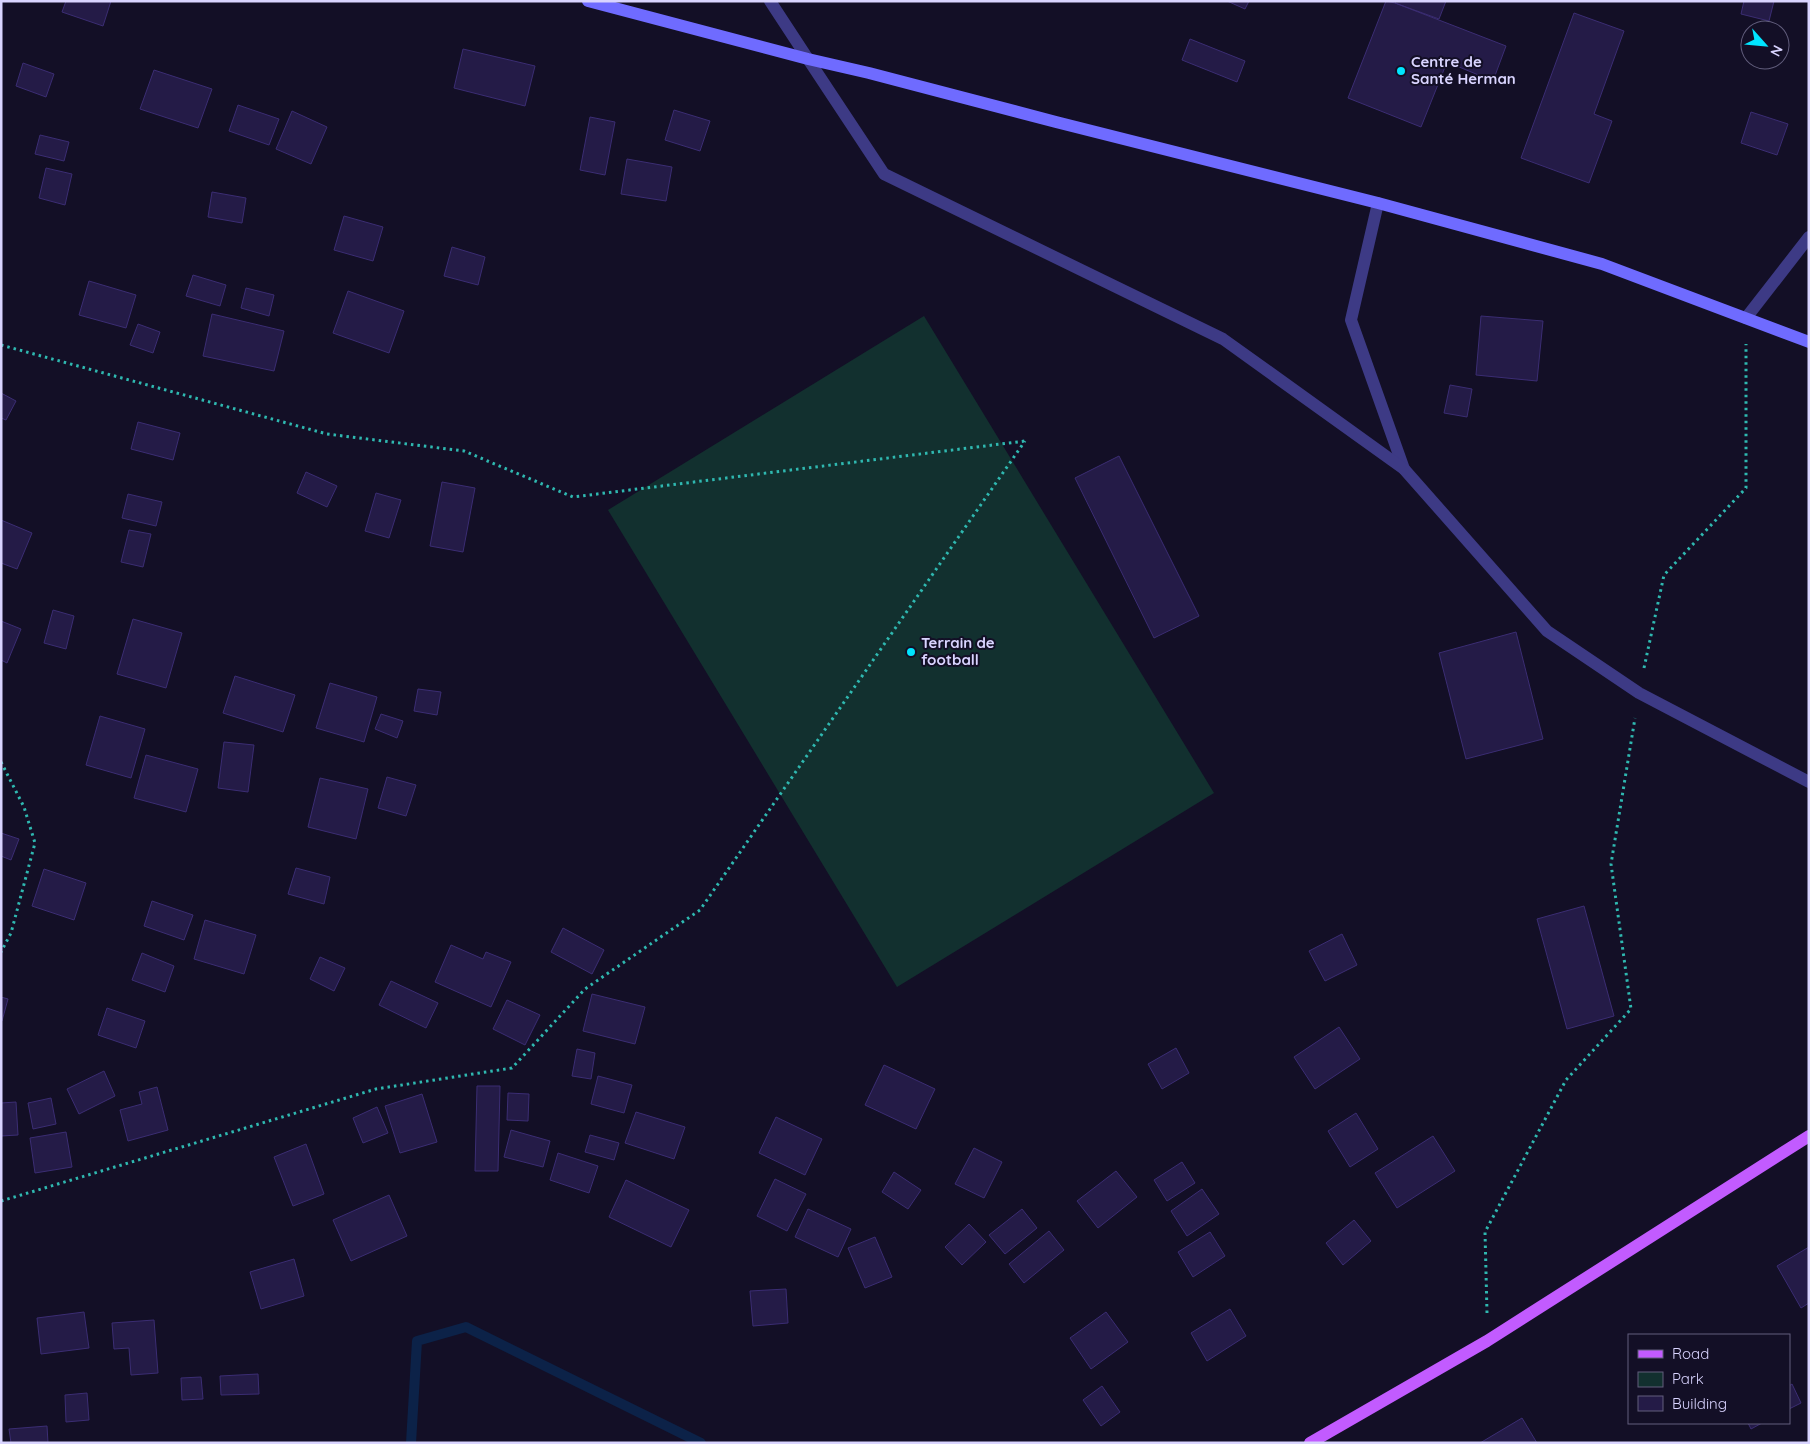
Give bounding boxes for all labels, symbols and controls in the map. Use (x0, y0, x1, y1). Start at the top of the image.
north arrow (1740, 20, 1790, 70)
text: N (1766, 42, 1787, 60)
place label: Centre de Santé Herman (1411, 52, 1516, 88)
marker: Centre de Santé Herman (1395, 65, 1407, 77)
place label: Terrain de football (921, 633, 995, 669)
marker: Terrain de football (905, 646, 917, 658)
legend (1628, 1334, 1790, 1424)
text: Road (1672, 1344, 1709, 1363)
text: Park (1672, 1369, 1704, 1388)
text: Building (1672, 1394, 1727, 1413)

